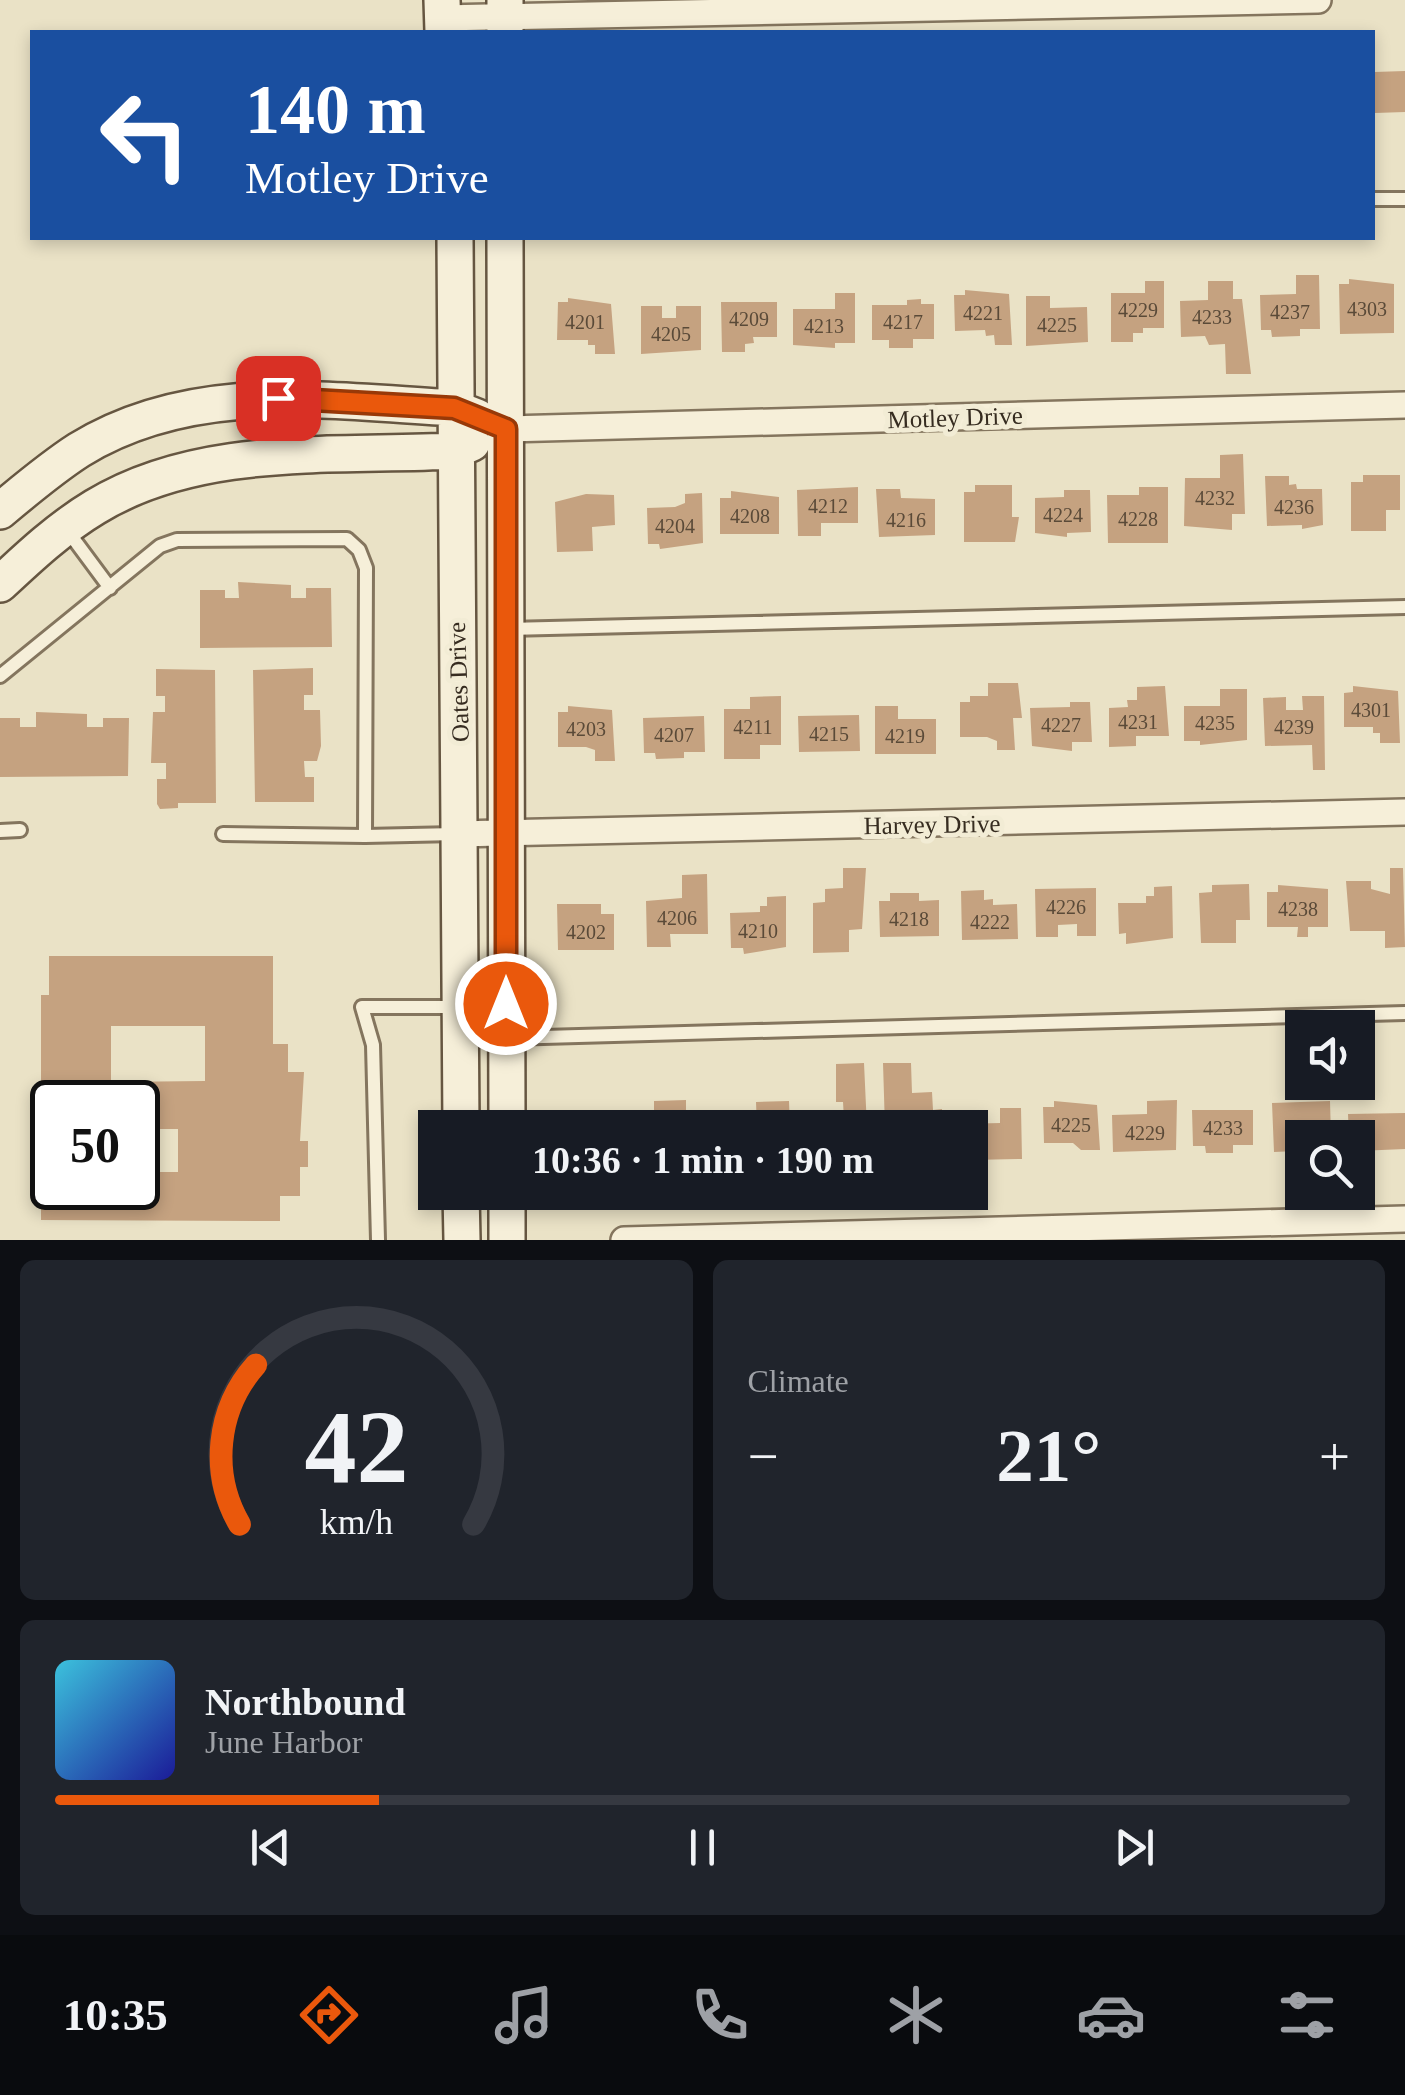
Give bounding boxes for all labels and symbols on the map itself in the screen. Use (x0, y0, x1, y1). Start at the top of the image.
house number: 4303 (1347, 298, 1387, 320)
house number: 4229 (1118, 299, 1158, 321)
house number: 4237 (1270, 301, 1310, 323)
house number: 4221 (963, 302, 1003, 324)
house number: 4233 (1192, 306, 1232, 328)
house number: 4209 (729, 308, 769, 330)
house number: 4201 (565, 311, 605, 333)
house number: 4217 (883, 311, 923, 333)
house number: 4225 (1037, 314, 1077, 336)
house number: 4213 (804, 315, 844, 337)
house number: 4205 (651, 323, 691, 345)
pin (236, 356, 321, 441)
street label: Motley Drive (887, 402, 1023, 433)
house number: 4232 (1195, 487, 1235, 509)
house number: 4212 (808, 495, 848, 517)
house number: 4236 (1274, 496, 1314, 518)
house number: 4224 (1043, 504, 1083, 526)
house number: 4208 (730, 505, 770, 527)
house number: 4228 (1118, 508, 1158, 530)
house number: 4216 (886, 509, 926, 531)
house number: 4204 (655, 515, 695, 537)
street label: Oates Drive (443, 622, 474, 742)
house number: 4301 (1351, 699, 1391, 721)
house number: 4231 (1118, 711, 1158, 733)
house number: 4235 (1195, 712, 1235, 734)
house number: 4227 (1041, 714, 1081, 736)
house number: 4211 (733, 716, 773, 738)
house number: 4239 (1274, 716, 1314, 738)
house number: 4203 (566, 718, 606, 740)
house number: 4215 (809, 723, 849, 745)
house number: 4207 (654, 724, 694, 746)
house number: 4219 (885, 725, 925, 747)
street label: Harvey Drive (863, 810, 1001, 839)
house number: 4226 (1046, 896, 1086, 918)
house number: 4238 (1278, 898, 1318, 920)
house number: 4206 (657, 907, 697, 929)
house number: 4218 (889, 908, 929, 930)
house number: 4222 (970, 911, 1010, 933)
house number: 4210 (738, 920, 778, 942)
house number: 4202 (566, 921, 606, 943)
position arrow (454, 952, 558, 1056)
speed limit sign: 50 (30, 1080, 160, 1210)
house number: 4225 (1051, 1114, 1091, 1136)
house number: 4233 (1203, 1117, 1243, 1139)
house number: 4229 (1125, 1122, 1165, 1144)

